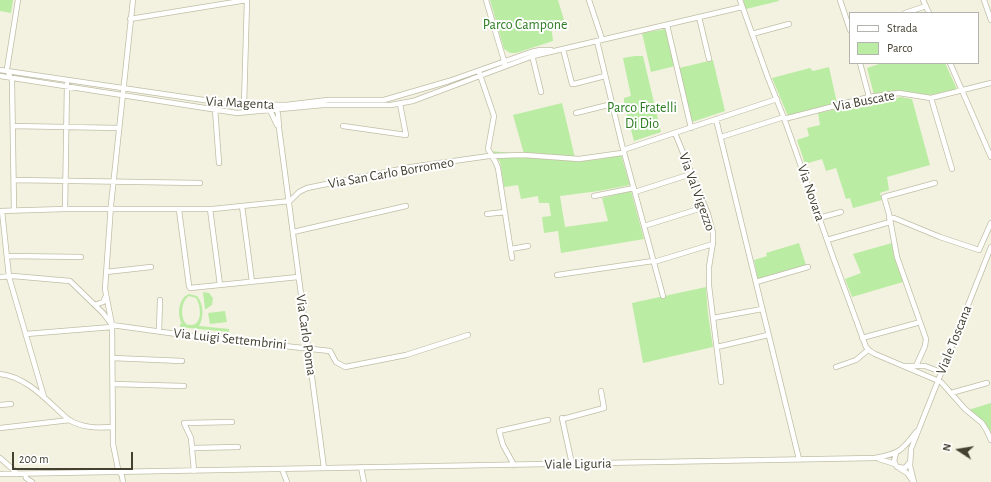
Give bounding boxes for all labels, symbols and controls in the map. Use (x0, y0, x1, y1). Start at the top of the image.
legend (849, 12, 979, 64)
park label: Parco Campone (483, 17, 567, 33)
text: Strada (887, 22, 918, 34)
text: Parco (887, 42, 913, 54)
street label: Via Buscate (832, 87, 896, 115)
street label: Via Magenta (205, 93, 275, 113)
park label: Parco Fratelli Di Dio (607, 100, 677, 132)
street label: Via Val Vigezzo (675, 151, 719, 233)
street label: Via San Carlo Borromeo (327, 154, 455, 192)
street label: Via Novara (793, 162, 829, 224)
street label: Via Carlo Poma (292, 293, 320, 377)
street label: Viale Toscana (932, 303, 976, 377)
street label: Via Luigi Settembrini (173, 325, 287, 353)
north arrow (939, 430, 979, 470)
text: N (941, 443, 953, 452)
scale bar (14, 444, 135, 470)
text: 200 m (19, 453, 49, 465)
street label: Viale Liguria (544, 455, 612, 473)

